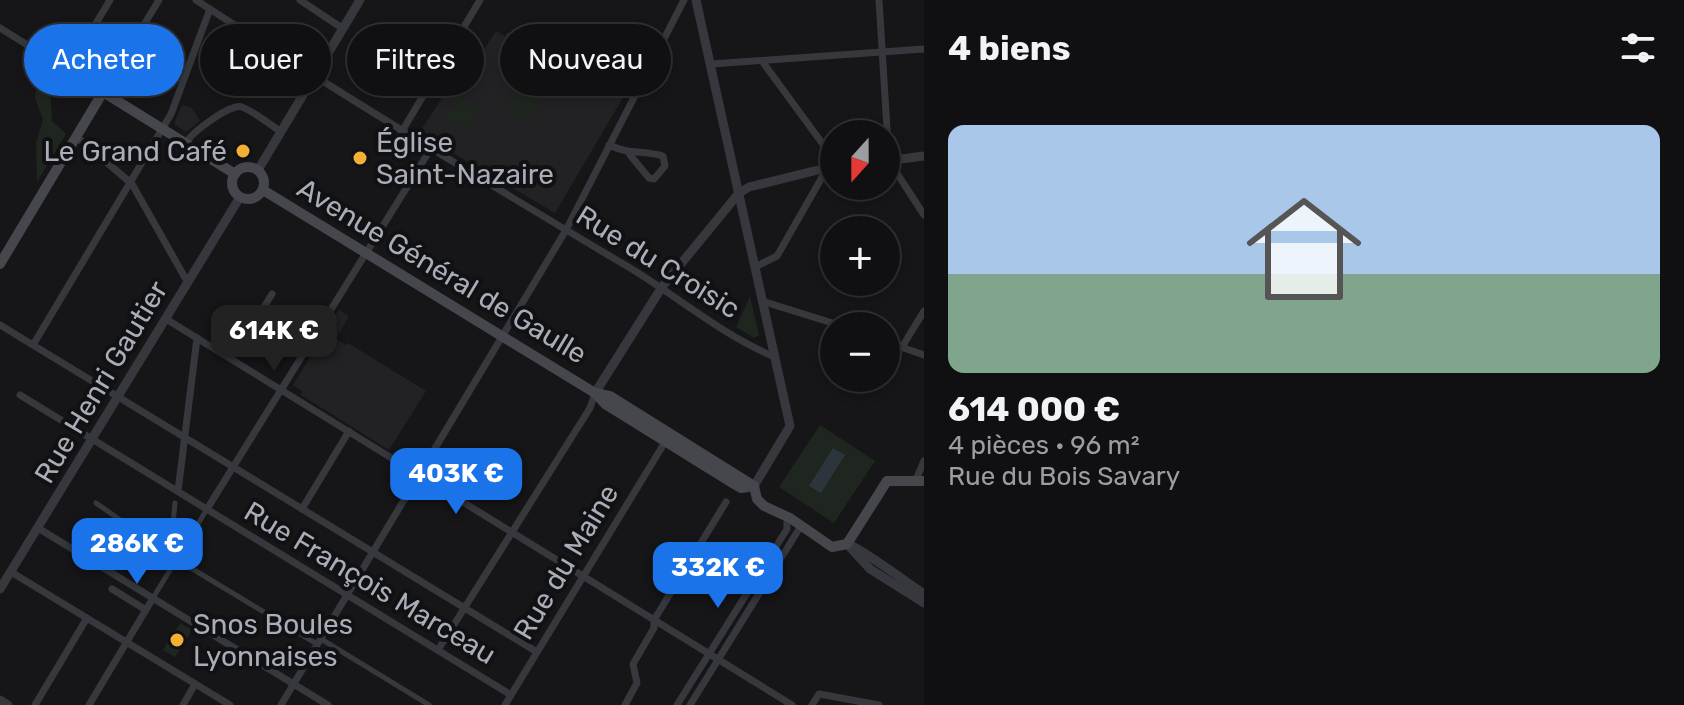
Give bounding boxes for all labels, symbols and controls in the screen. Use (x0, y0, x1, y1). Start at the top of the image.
chip: Acheter (24, 24, 184, 96)
chip: Louer (200, 24, 331, 96)
chip: Filtres (347, 24, 484, 96)
chip: Nouveau (500, 24, 671, 96)
icon: filters (1616, 26, 1660, 70)
text: 4 biens (948, 28, 1071, 69)
north arrow (820, 120, 900, 200)
map controls (820, 120, 900, 392)
place label: Église Saint-Nazaire (376, 126, 554, 191)
place label: Le Grand Café (43, 135, 227, 168)
marker: Le Grand Café (234, 142, 252, 160)
marker: Église Saint-Nazaire (351, 149, 369, 167)
street label: Avenue Général de Gaulle (291, 171, 593, 371)
icon: home (1232, 177, 1376, 321)
street label: Rue du Croisic (570, 199, 746, 325)
button: + (820, 216, 900, 296)
street label: Rue Henri Gautier (28, 275, 175, 489)
pin: 614K € (209, 305, 339, 373)
button: − (820, 312, 900, 392)
text: 614K € (229, 315, 319, 346)
text: 614 000 € (948, 389, 1120, 430)
text: 4 pièces · 96 m² (948, 430, 1140, 461)
pin: 403K € (391, 448, 521, 516)
text: 403K € (408, 458, 504, 489)
text: Rue du Bois Savary (948, 461, 1180, 492)
street label: Rue du Maine (507, 478, 625, 646)
street label: Rue François Marceau (238, 495, 502, 671)
pin: 286K € (72, 518, 202, 586)
text: 286K € (90, 528, 184, 559)
pin: 332K € (653, 542, 783, 610)
text: 332K € (671, 552, 765, 583)
place label: Snos Boules Lyonnaises (193, 608, 353, 673)
marker: Snos Boules Lyonnaises (168, 631, 186, 649)

